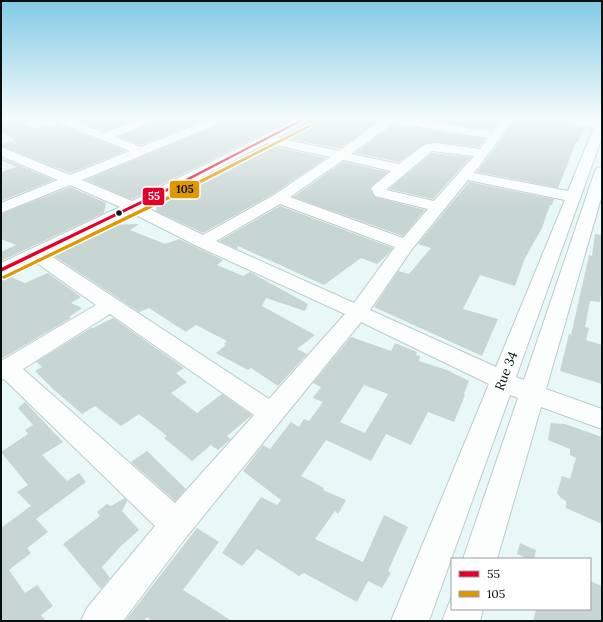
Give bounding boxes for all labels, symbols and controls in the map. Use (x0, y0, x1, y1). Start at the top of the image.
line badge: 105 (169, 180, 200, 199)
text: 105 (176, 182, 194, 196)
line badge: 55 (142, 187, 165, 206)
text: 55 (148, 189, 160, 203)
unlabelled marker (114, 208, 124, 218)
street label: Rue 34 (491, 349, 521, 393)
legend (451, 558, 591, 610)
text: 55 (487, 566, 500, 581)
text: 105 (487, 586, 505, 601)

